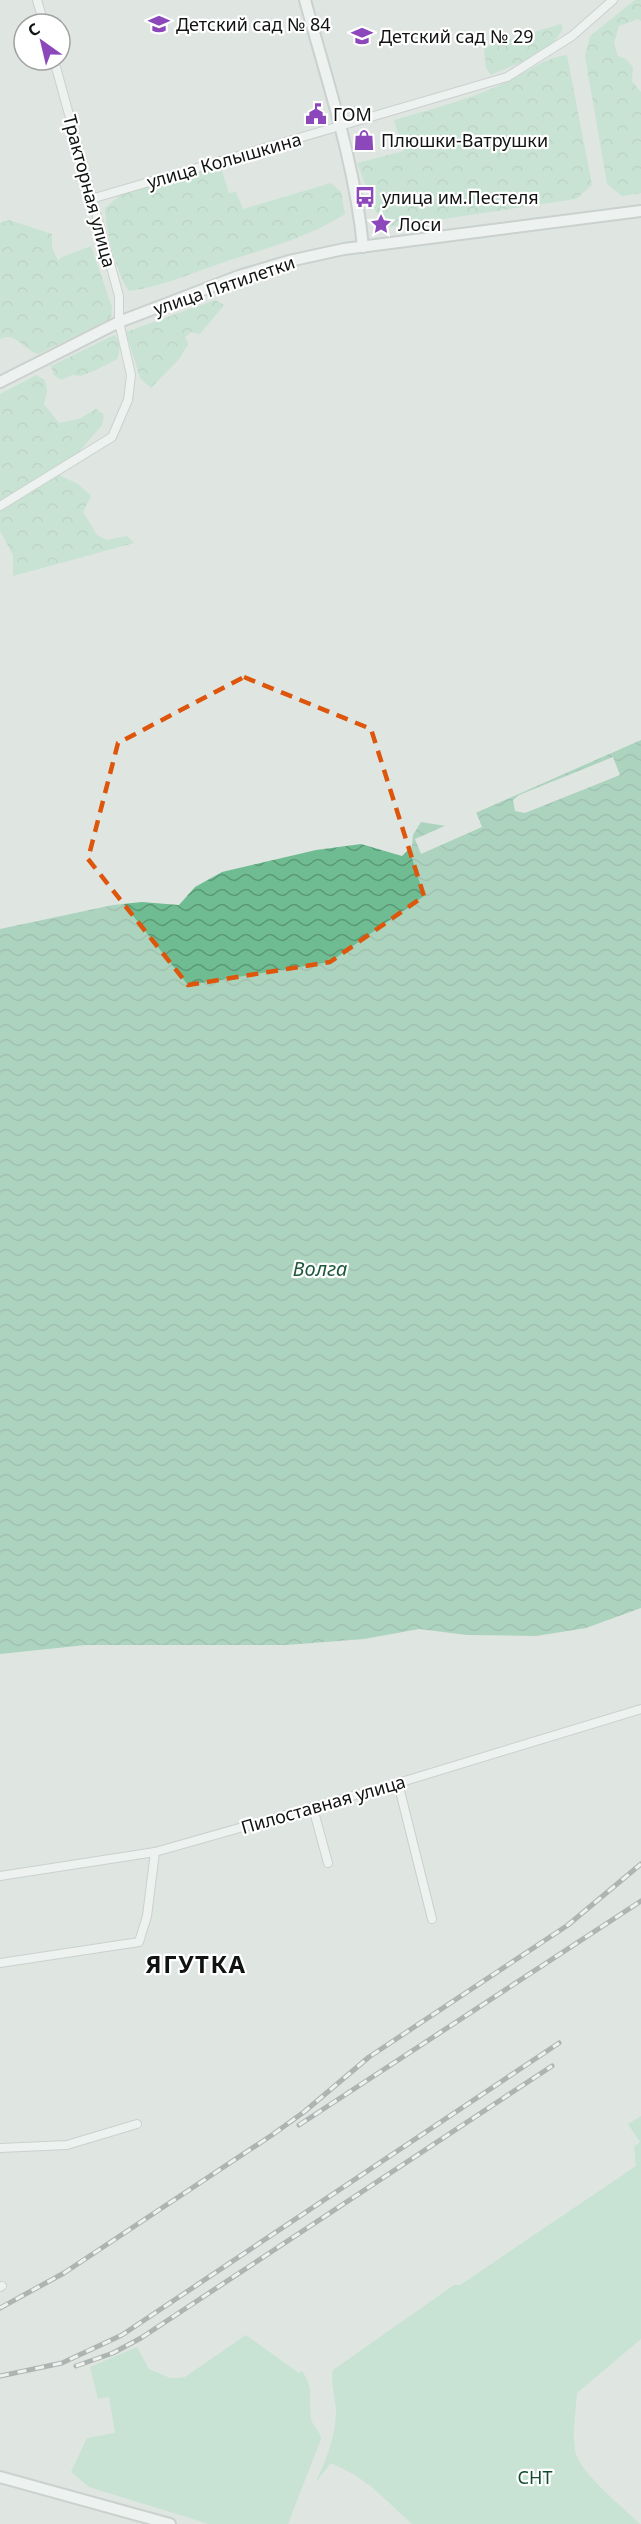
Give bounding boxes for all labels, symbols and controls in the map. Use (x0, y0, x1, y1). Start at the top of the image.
north arrow (12, 12, 72, 72)
school or university icon: Детский сад № 84 (147, 12, 171, 36)
place label: Детский сад № 84 (176, 12, 331, 36)
text: С (23, 18, 44, 42)
school or university icon: Детский сад № 29 (350, 24, 374, 48)
place label: Детский сад № 29 (379, 24, 534, 48)
public building icon: ГОМ (304, 102, 328, 126)
place label: ГОМ (333, 102, 372, 126)
street label: Тракторная улица (58, 112, 122, 270)
street label: улица Колышкина (144, 126, 304, 194)
shop icon: Плюшки-Ватрушки (352, 128, 376, 152)
place label: Плюшки-Ватрушки (381, 128, 548, 152)
bus stop icon: улица им.Пестеля (353, 185, 377, 209)
place label: улица им.Пестеля (382, 185, 539, 209)
place icon: Лоси (369, 212, 393, 236)
place label: Лоси (398, 212, 441, 236)
street label: улица Пятилетки (150, 250, 298, 320)
water label: Волга (293, 1255, 347, 1282)
street label: Пилоставная улица (238, 1769, 408, 1839)
district label: ЯГУТКА (145, 1947, 247, 1980)
park label: СНТ (518, 2465, 552, 2489)

